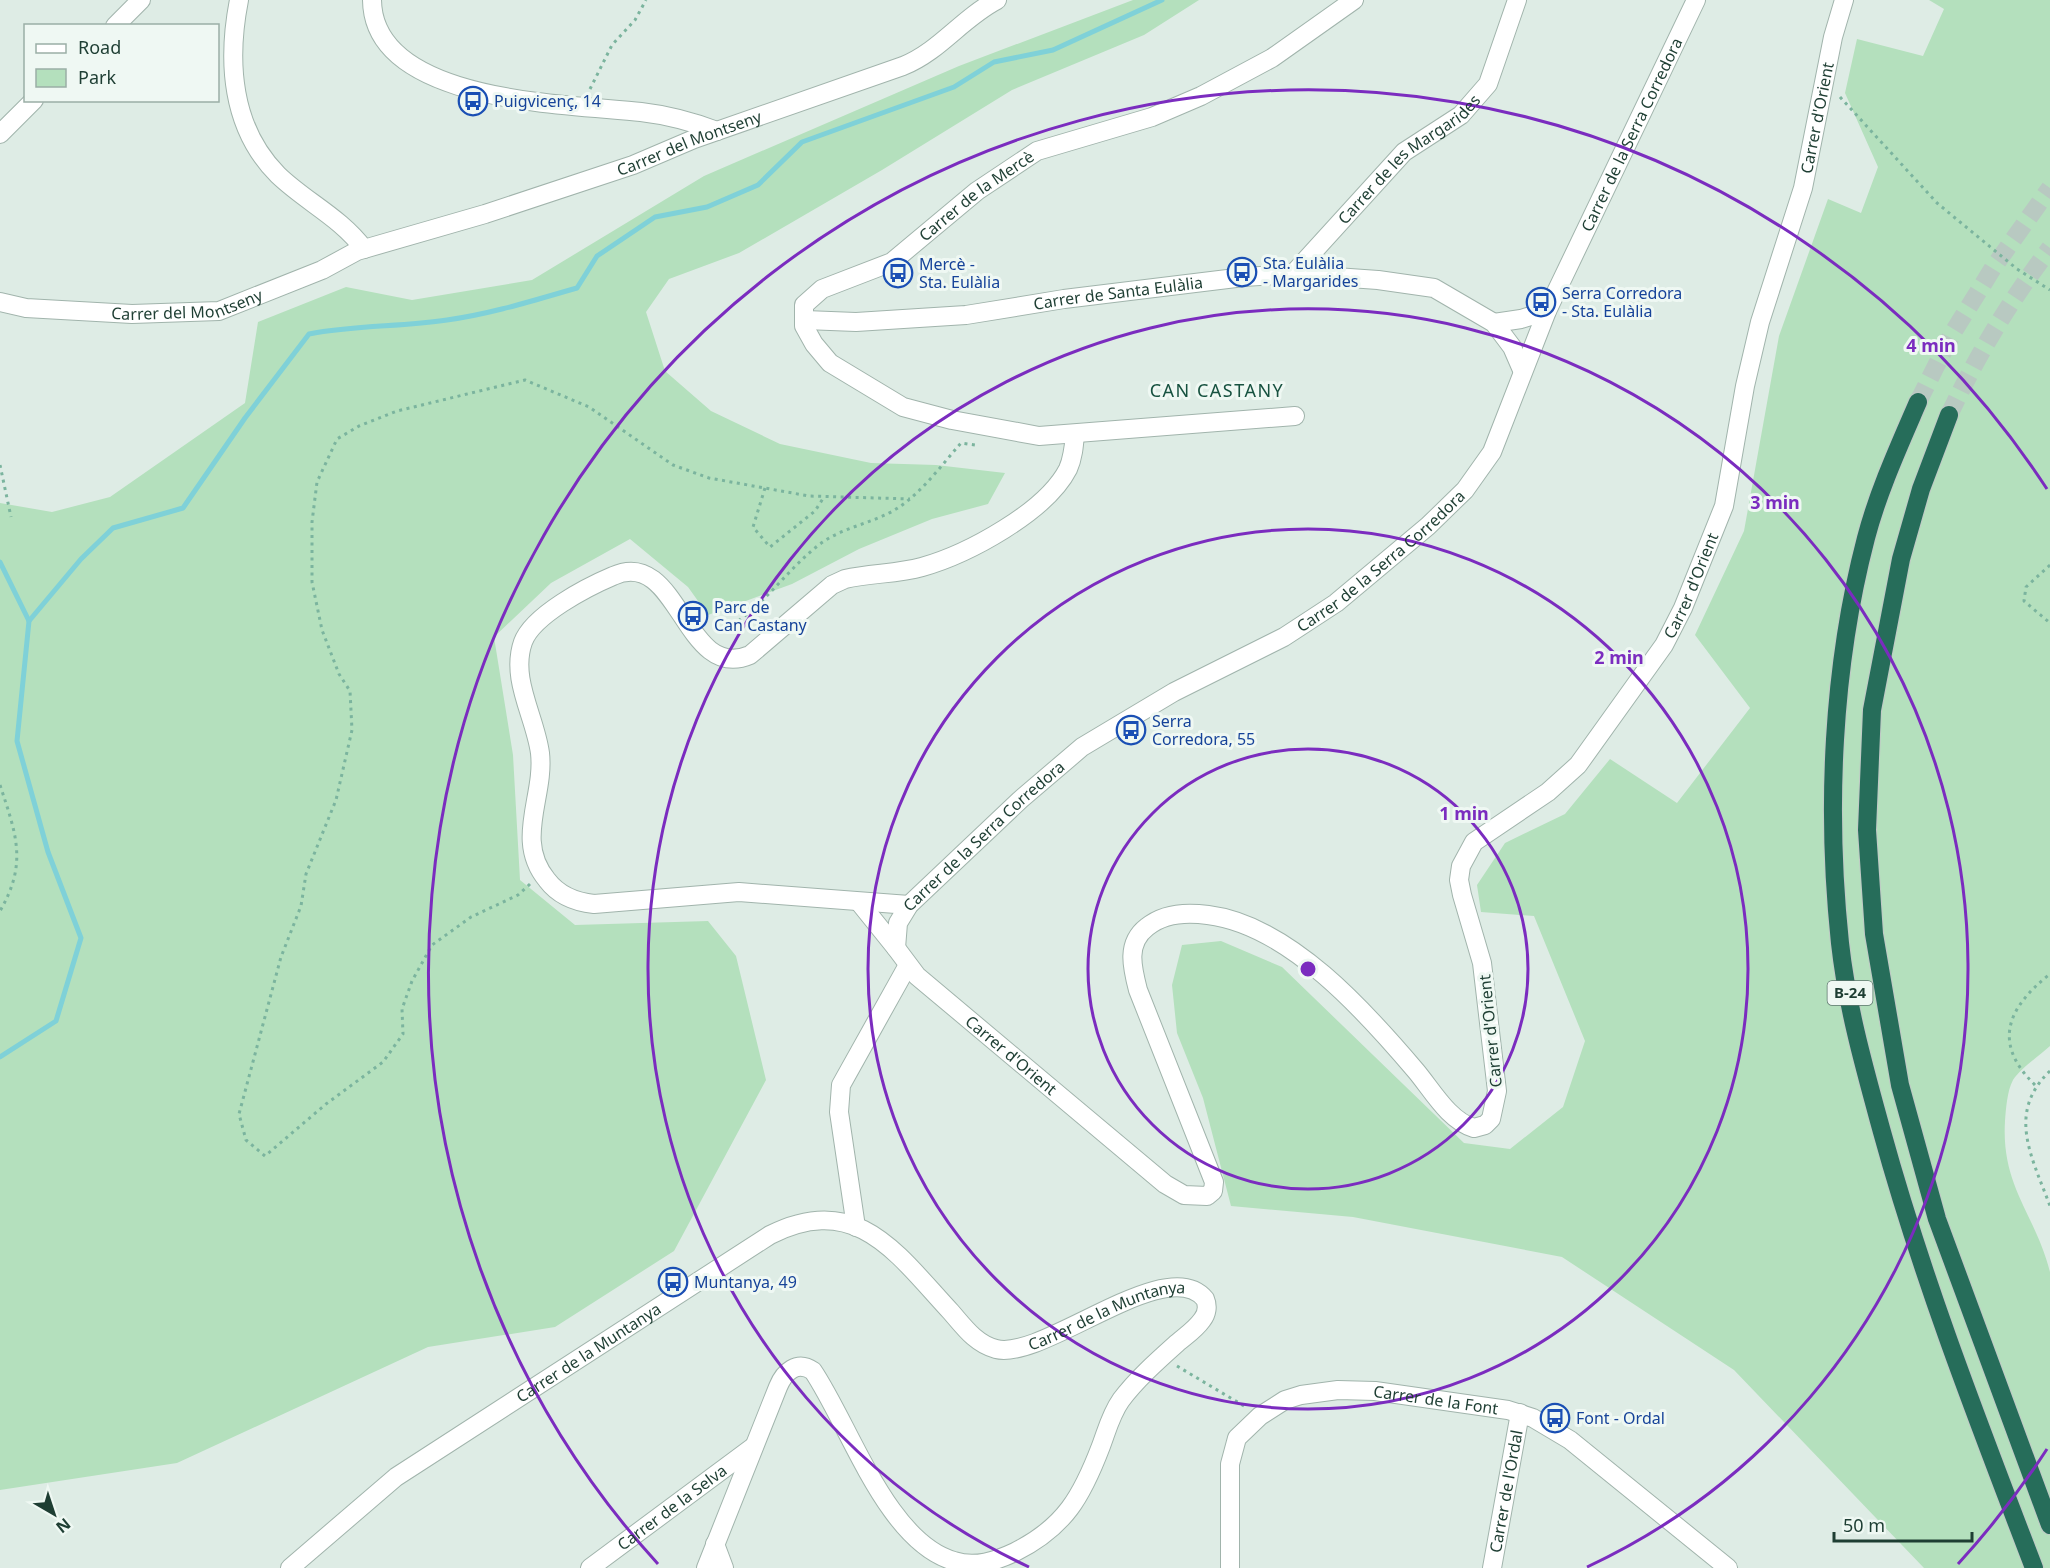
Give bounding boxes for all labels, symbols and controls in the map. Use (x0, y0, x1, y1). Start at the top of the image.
legend (24, 24, 219, 102)
street label: Carrer de la Serra Corredora (1576, 34, 1687, 235)
text: Road (78, 35, 121, 59)
street label: Carrer d'Orient (1795, 60, 1839, 176)
text: Park (78, 65, 116, 89)
bus stop icon: Puigvicenç, 14 (457, 85, 489, 117)
place label: Puigvicenç, 14 (494, 90, 601, 112)
street label: Carrer de les Margarides (1333, 90, 1485, 229)
street label: Carrer del Montseny (614, 105, 765, 181)
street label: Carrer de la Mercè (914, 145, 1038, 246)
place label: Sta. Eulàlia - Margarides (1263, 252, 1358, 292)
place label: Mercè - Sta. Eulàlia (919, 253, 1000, 293)
bus stop icon: Sta. Eulàlia - Margarides (1226, 256, 1258, 288)
bus stop icon: Mercè - Sta. Eulàlia (882, 257, 914, 289)
street label: Carrer de Santa Eulàlia (1032, 271, 1204, 315)
place label: Serra Corredora - Sta. Eulàlia (1562, 282, 1682, 322)
street label: Carrer del Montseny (111, 283, 267, 325)
bus stop icon: Serra Corredora - Sta. Eulàlia (1525, 286, 1557, 318)
text: 4 min (1906, 333, 1956, 357)
district label: CAN CASTANY (1150, 378, 1284, 402)
street label: Carrer de la Serra Corredora (1292, 485, 1470, 637)
text: 3 min (1750, 490, 1800, 514)
street label: Carrer d'Orient (1658, 529, 1723, 642)
place label: Parc de Can Castany (714, 596, 808, 636)
bus stop icon: Parc de Can Castany (677, 600, 709, 632)
text: 2 min (1594, 645, 1644, 669)
place label: Serra Corredora, 55 (1152, 710, 1255, 750)
bus stop icon: Serra Corredora, 55 (1115, 714, 1147, 746)
street label: Carrer de la Serra Corredora (898, 756, 1069, 916)
text: 1 min (1439, 801, 1489, 825)
centre of rings (1298, 959, 1318, 979)
street label: Carrer d'Orient (1473, 973, 1507, 1088)
road number: B-24 (1828, 981, 1872, 1005)
street label: Carrer d'Orient (961, 1010, 1062, 1100)
bus stop icon: Muntanya, 49 (657, 1266, 689, 1298)
place label: Muntanya, 49 (694, 1271, 797, 1293)
street label: Carrer de la Muntanya (1025, 1276, 1186, 1356)
street label: Carrer de la Muntanya (512, 1297, 665, 1407)
street label: Carrer de la Font (1372, 1380, 1500, 1420)
bus stop icon: Font - Ordal (1539, 1402, 1571, 1434)
place label: Font - Ordal (1576, 1407, 1665, 1429)
street label: Carrer de l'Ordal (1484, 1428, 1528, 1554)
street label: Carrer de la Selva (613, 1459, 731, 1555)
north arrow (24, 1484, 84, 1544)
scale bar (1834, 1505, 1972, 1543)
text: N (51, 1513, 75, 1538)
text: 50 m (1843, 1513, 1885, 1537)

